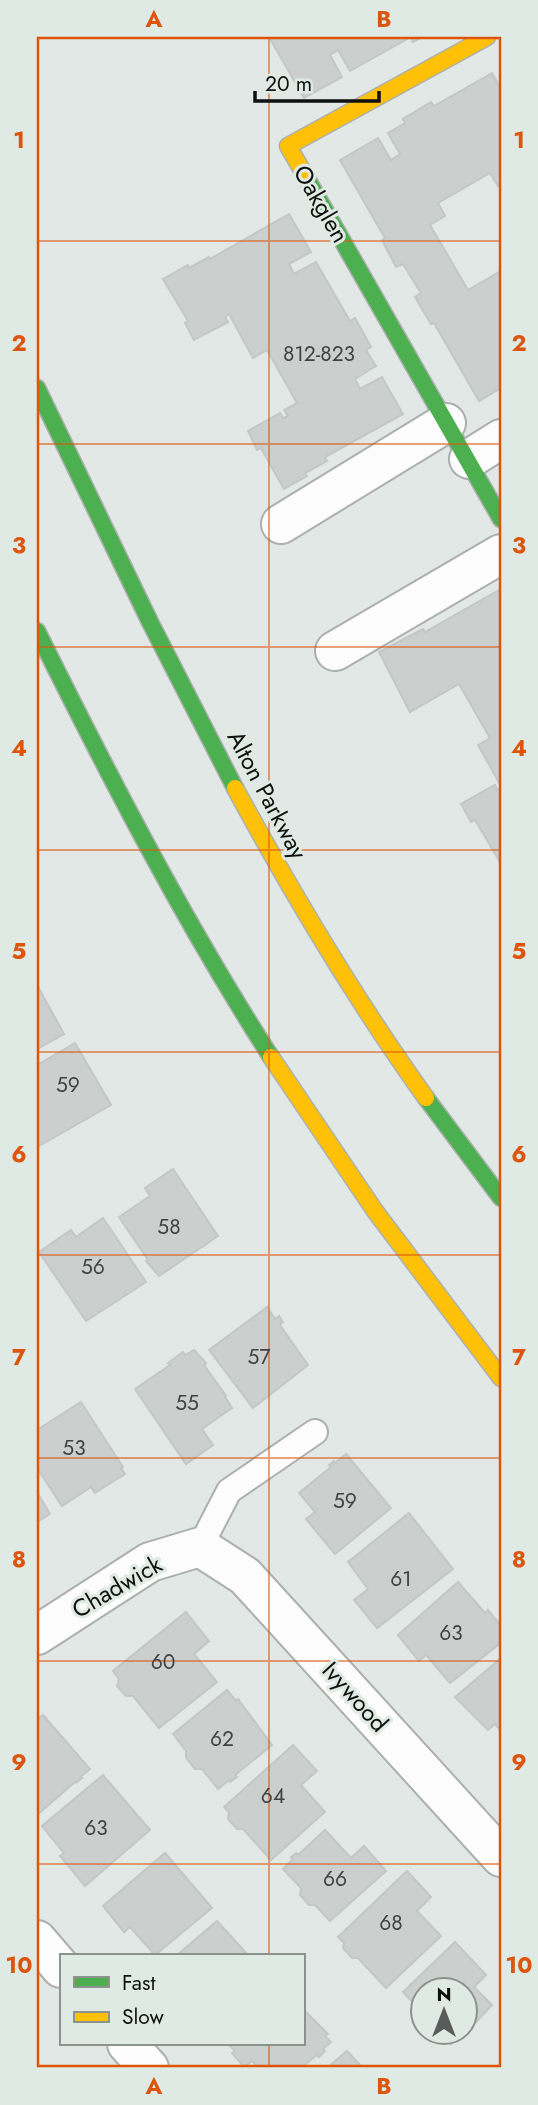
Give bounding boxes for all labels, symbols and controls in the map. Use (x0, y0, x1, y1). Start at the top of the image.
text: A (145, 2, 163, 36)
text: B (376, 2, 392, 36)
scale bar (255, 60, 379, 104)
text: 20 m (265, 69, 312, 99)
text: 1 (13, 123, 25, 157)
text: 1 (513, 123, 525, 157)
street label: Oakglen (285, 158, 358, 249)
text: 2 (11, 326, 27, 360)
text: 2 (511, 326, 527, 360)
house number: 812-823 (283, 339, 355, 369)
text: 3 (12, 528, 26, 562)
text: 3 (512, 528, 526, 562)
street label: Alton Parkway (219, 724, 316, 866)
text: 4 (11, 731, 27, 765)
text: 4 (511, 731, 527, 765)
text: 5 (12, 934, 26, 968)
text: 5 (512, 934, 526, 968)
house number: 59 (56, 1070, 80, 1100)
text: 6 (11, 1137, 27, 1171)
text: 6 (511, 1137, 527, 1171)
house number: 58 (157, 1212, 181, 1242)
house number: 56 (81, 1252, 105, 1282)
text: 7 (12, 1340, 26, 1374)
text: 7 (512, 1340, 526, 1374)
house number: 57 (248, 1342, 270, 1372)
house number: 55 (175, 1388, 199, 1418)
house number: 53 (62, 1433, 86, 1463)
house number: 59 (333, 1486, 357, 1516)
text: 8 (12, 1542, 26, 1576)
text: 8 (512, 1542, 526, 1576)
street label: Chadwick (65, 1546, 169, 1626)
house number: 61 (390, 1564, 412, 1594)
house number: 63 (439, 1618, 463, 1648)
house number: 60 (151, 1647, 175, 1677)
street label: Ivywood (314, 1654, 397, 1740)
house number: 62 (210, 1724, 234, 1754)
text: 9 (11, 1745, 27, 1779)
text: 9 (511, 1745, 527, 1779)
house number: 64 (261, 1781, 285, 1811)
house number: 63 (84, 1813, 108, 1843)
house number: 66 (323, 1864, 347, 1894)
house number: 68 (379, 1908, 403, 1938)
text: 10 (6, 1948, 32, 1982)
text: 10 (506, 1948, 532, 1982)
legend (60, 1954, 304, 2046)
text: Fast (122, 1968, 155, 1998)
north arrow (408, 1976, 478, 2046)
text: N (436, 1981, 452, 2008)
text: Slow (122, 2002, 164, 2032)
text: A (145, 2069, 163, 2103)
text: B (376, 2069, 392, 2103)

